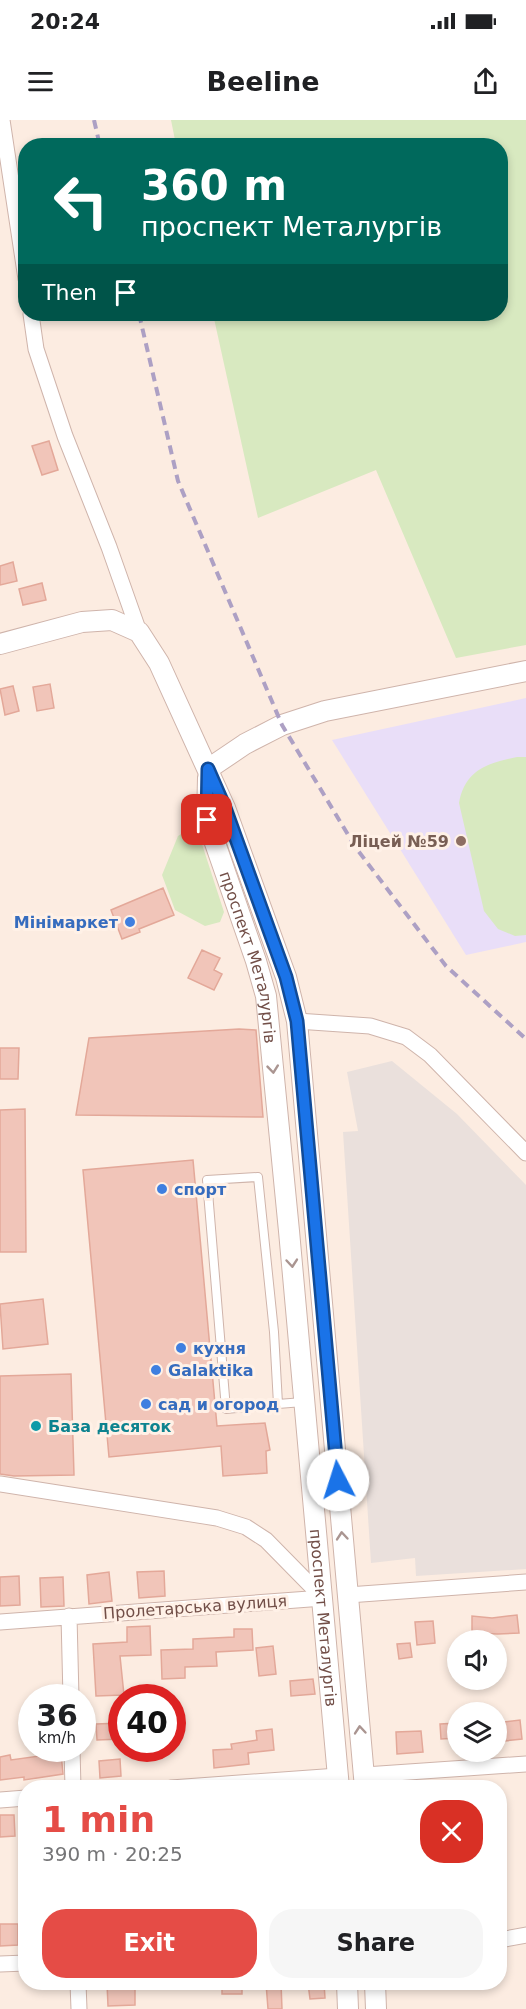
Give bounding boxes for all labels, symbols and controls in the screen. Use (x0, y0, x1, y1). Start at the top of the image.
text: 20:24 (30, 9, 100, 34)
icon: menu (24, 65, 57, 98)
icon: share (469, 65, 502, 98)
text: Beeline (206, 66, 320, 97)
text: 360 m (141, 161, 287, 210)
icon: left (42, 162, 120, 240)
text: проспект Металургів (141, 211, 442, 242)
icon: arrive (109, 276, 142, 309)
text: Then (42, 280, 97, 305)
pin (181, 794, 232, 845)
icon: arrive (190, 803, 223, 836)
place label: Ліцей №59 (349, 832, 449, 851)
marker: Ліцей №59 (454, 834, 468, 848)
street label: проспект Металургів (216, 869, 280, 1044)
place label: Мінімаркет (14, 913, 119, 932)
marker: Мінімаркет (123, 915, 137, 929)
one-way arrow (266, 1065, 279, 1074)
place label: спорт (174, 1180, 227, 1199)
marker: спорт (155, 1182, 169, 1196)
one-way arrow (285, 1259, 298, 1268)
place label: кухня (193, 1339, 246, 1358)
marker: кухня (174, 1341, 188, 1355)
place label: Galaktika (168, 1361, 253, 1380)
marker: Galaktika (149, 1363, 163, 1377)
place label: сад и огород (158, 1395, 279, 1414)
marker: сад и огород (139, 1397, 153, 1411)
place label: База десяток (48, 1417, 171, 1436)
marker: База десяток (29, 1419, 43, 1433)
position arrow (306, 1448, 370, 1512)
street label: проспект Металургів (306, 1528, 341, 1707)
one-way arrow (336, 1531, 349, 1540)
street label: Пролетарська вулиця (102, 1591, 288, 1623)
map controls (447, 1630, 507, 1762)
button: sound (447, 1630, 507, 1690)
speed limit sign: 40 (108, 1684, 186, 1762)
text: 36 (36, 1698, 78, 1733)
button: layers (447, 1702, 507, 1762)
one-way arrow (354, 1725, 367, 1734)
text: km/h (38, 1729, 76, 1747)
text: 1 min (42, 1799, 155, 1840)
button: close (420, 1800, 483, 1863)
text: 390 m · 20:25 (42, 1842, 183, 1866)
button: Exit (42, 1909, 257, 1978)
button: Share (269, 1909, 483, 1978)

